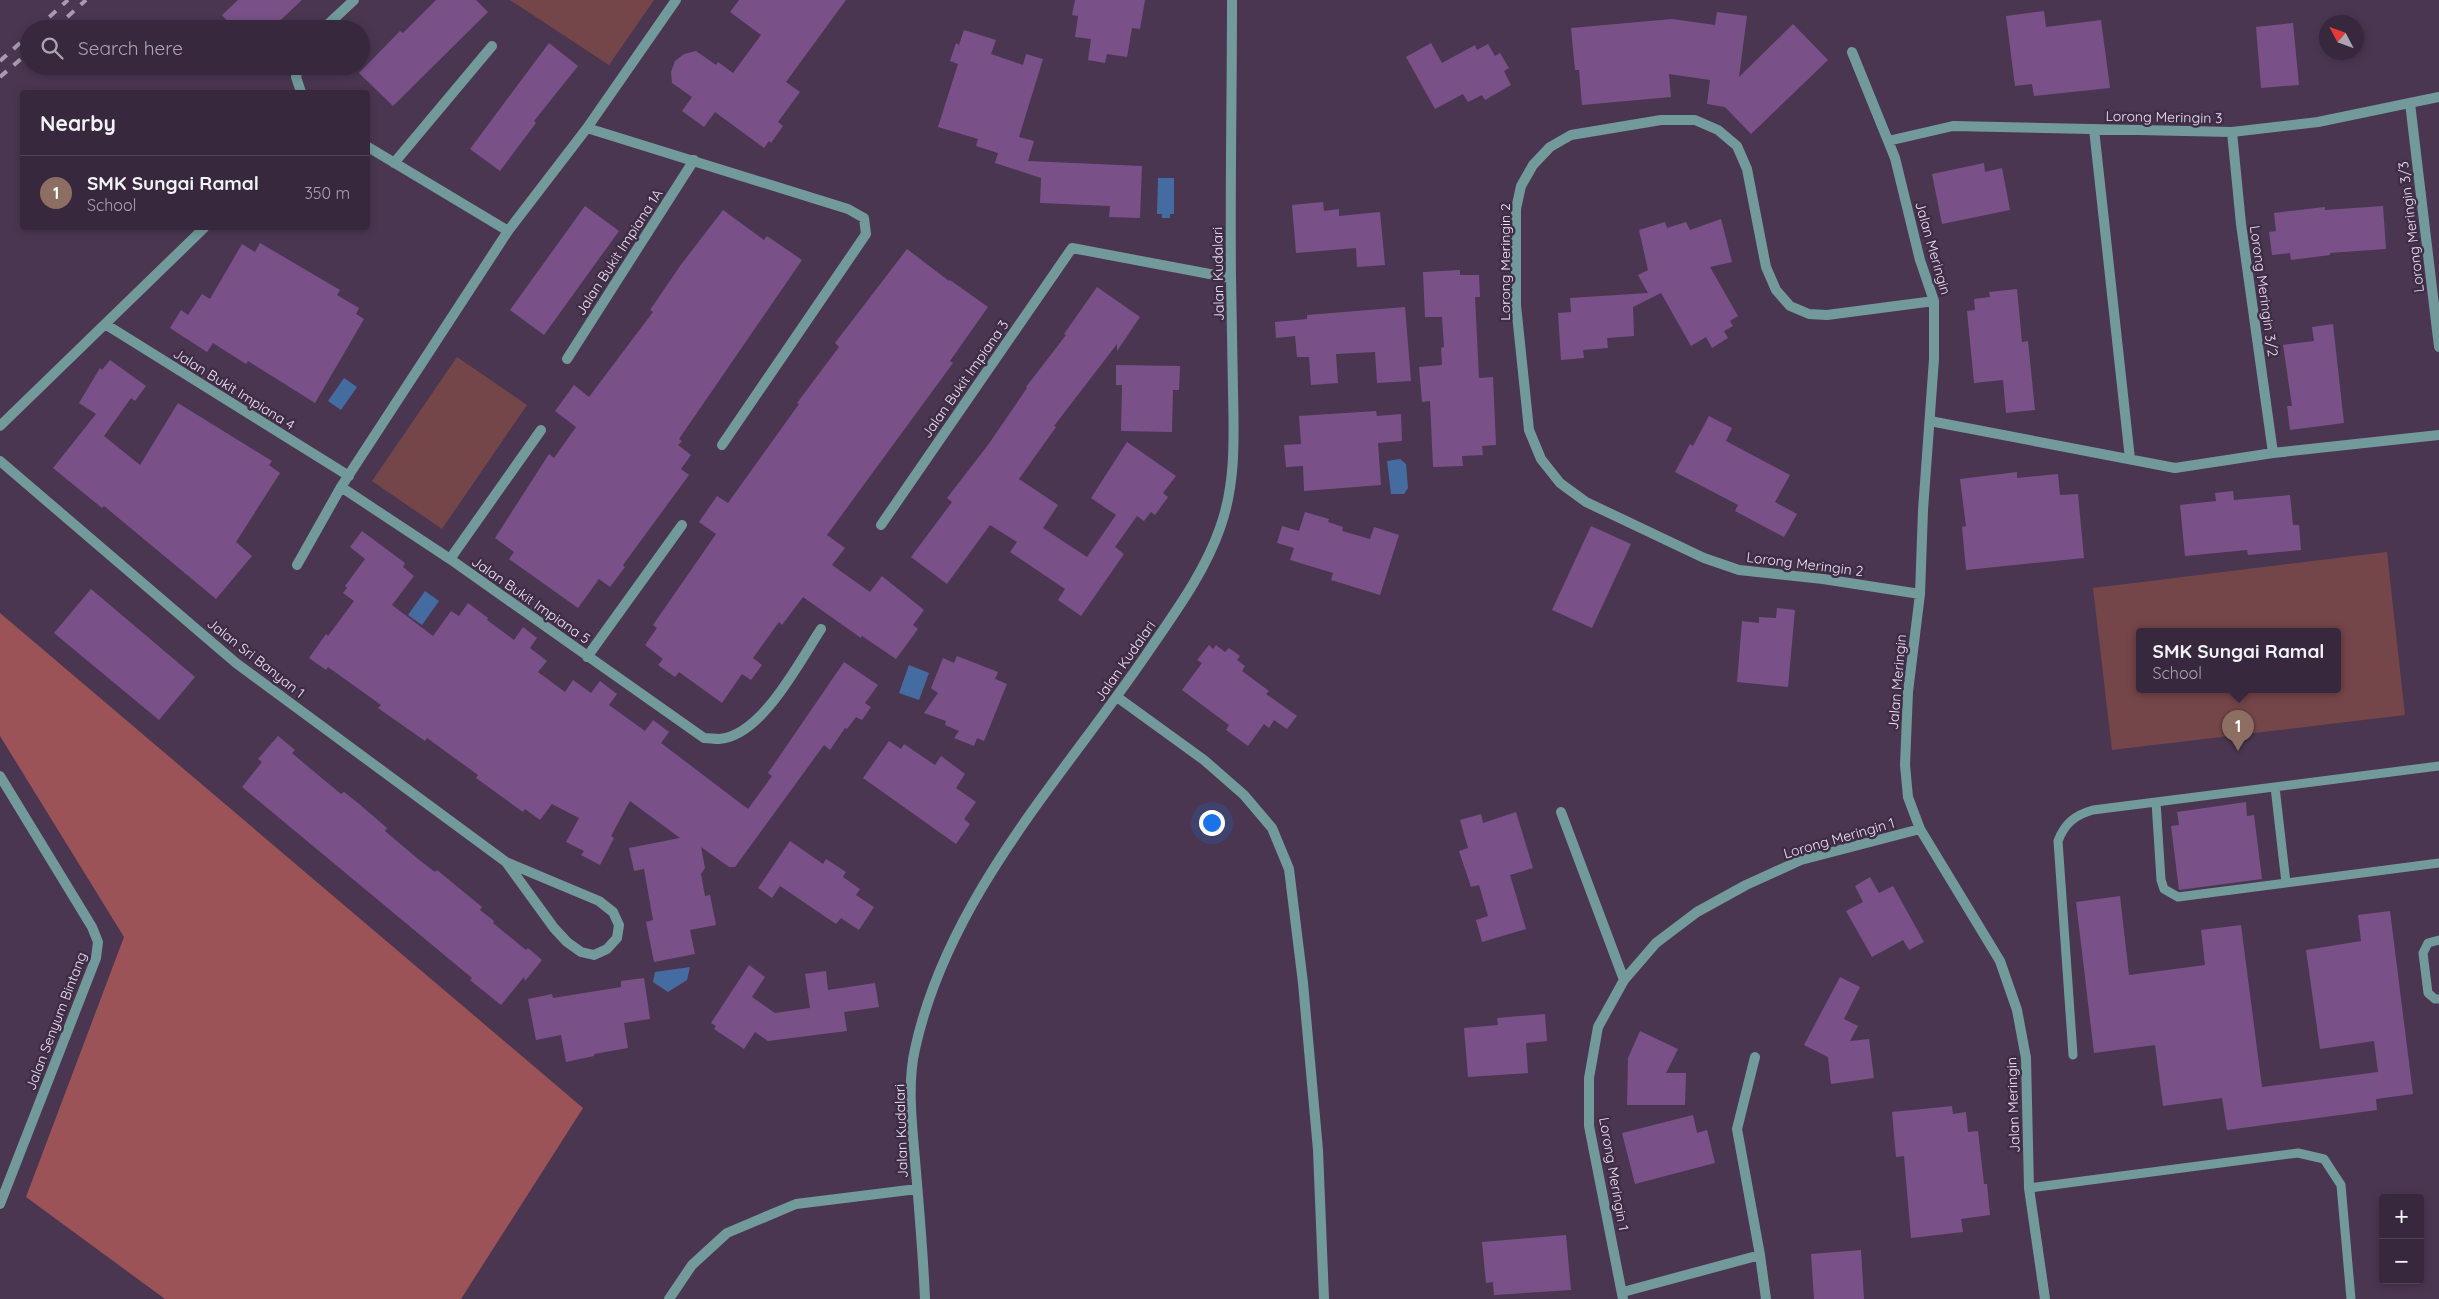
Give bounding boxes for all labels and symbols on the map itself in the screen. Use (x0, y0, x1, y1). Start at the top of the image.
north arrow (2319, 15, 2364, 60)
street label: Lorong Meringin 3 (2105, 107, 2223, 127)
street label: Lorong Meringin 3/3 (2394, 161, 2428, 293)
street label: Jalan Bukit Impiana 1A (571, 185, 667, 319)
street label: Jalan Meringin (1911, 199, 1955, 297)
street label: Lorong Meringin 2 (1496, 203, 1514, 321)
street label: Lorong Meringin 3/2 (2246, 224, 2282, 358)
street label: Jalan Kudalari (1208, 227, 1228, 321)
street label: Jalan Bukit Impiana 3 (917, 316, 1013, 442)
street label: Jalan Bukit Impiana 4 (170, 344, 298, 434)
street label: Lorong Meringin 2 (1746, 548, 1865, 580)
street label: Jalan Bukit Impiana 5 (468, 552, 594, 648)
street label: Jalan Sri Banyan 1 (203, 614, 309, 702)
street label: Jalan Kudalari (1091, 617, 1159, 705)
street label: Jalan Meringin (1884, 633, 1910, 731)
pin: 1 (2222, 710, 2254, 751)
your location (1199, 810, 1225, 836)
street label: Lorong Meringin 1 (1781, 814, 1897, 862)
street label: Jalan Senyum Bintang (21, 949, 91, 1093)
street label: Jalan Meringin (2002, 1057, 2024, 1153)
street label: Jalan Kudalari (890, 1084, 912, 1178)
street label: Lorong Meringin 1 (1595, 1116, 1633, 1232)

